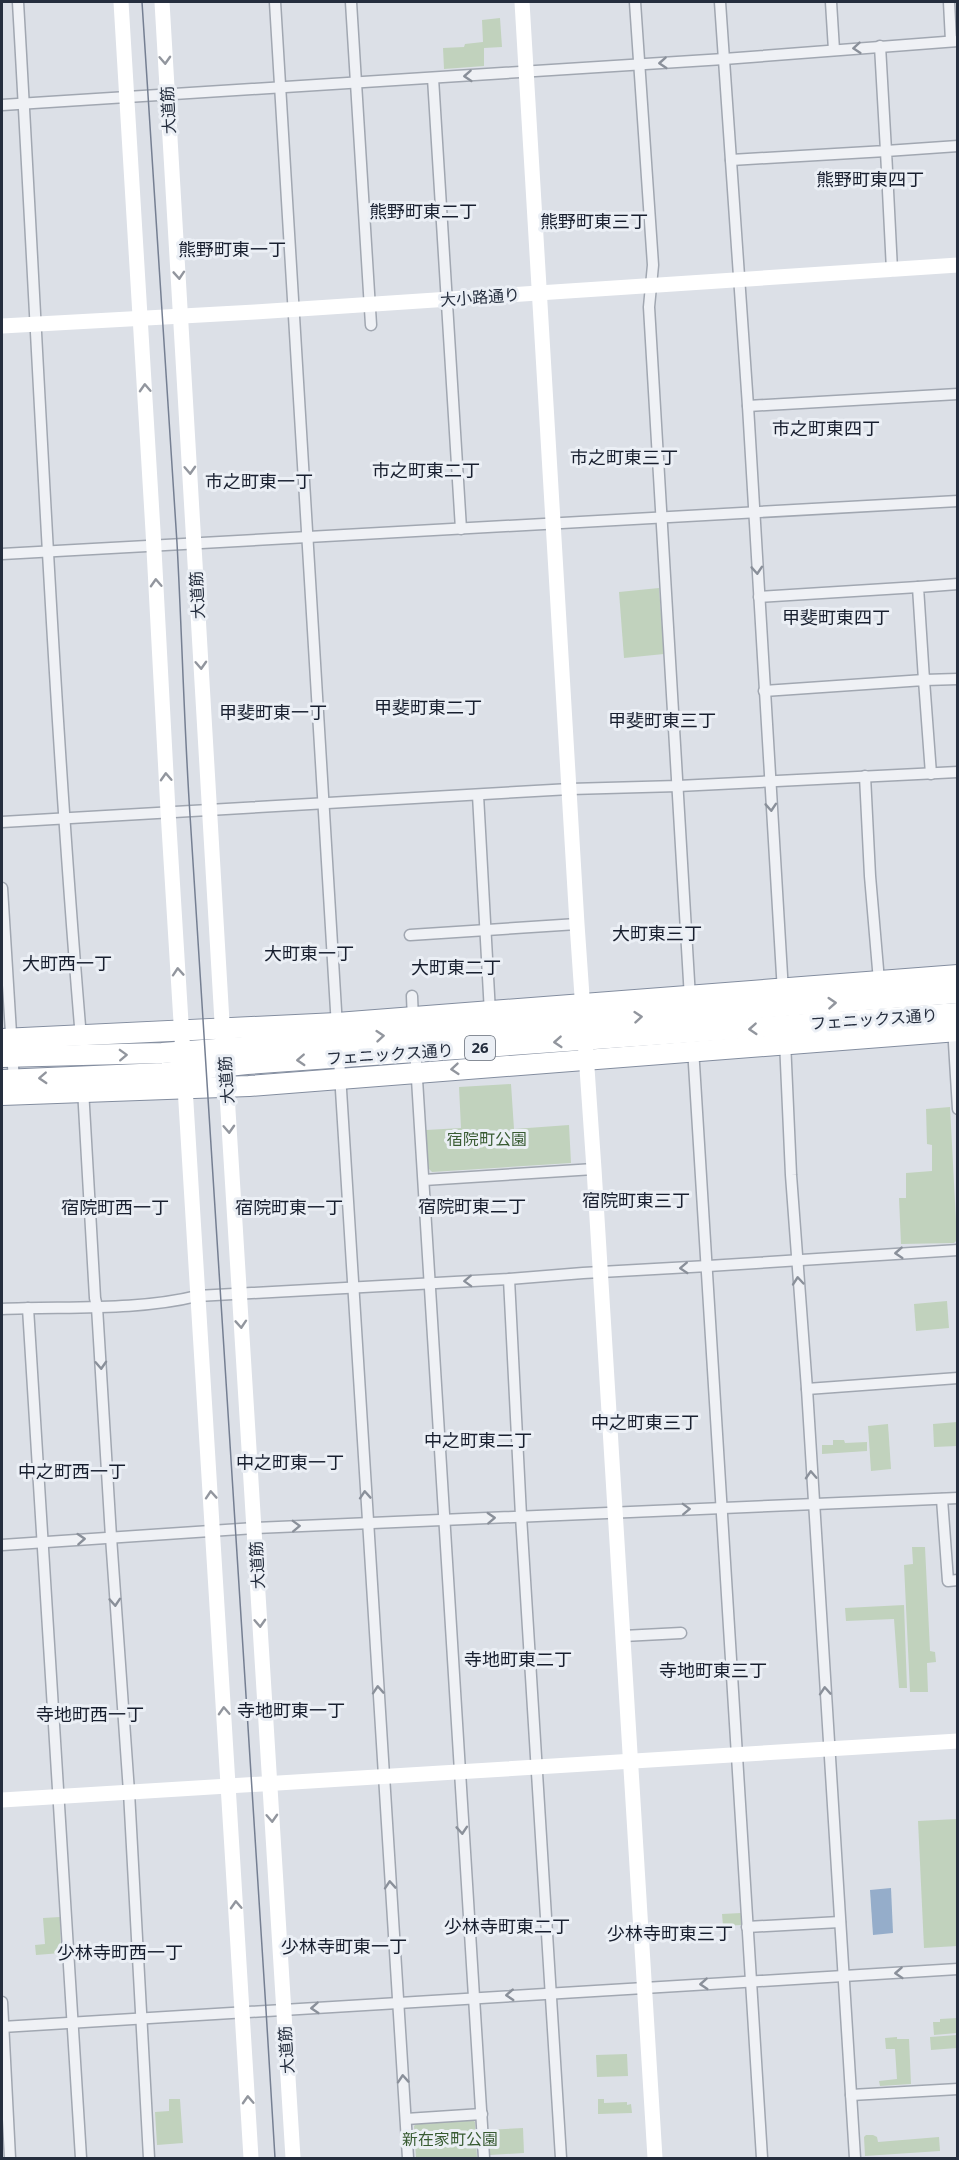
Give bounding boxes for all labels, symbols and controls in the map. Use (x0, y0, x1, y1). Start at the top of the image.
one-way arrow (853, 41, 862, 54)
one-way arrow (159, 55, 172, 64)
one-way arrow (658, 56, 667, 69)
one-way arrow (464, 69, 473, 82)
street label: 大道筋 (156, 85, 180, 135)
district label: 熊野町東四丁 (816, 167, 924, 191)
district label: 熊野町東二丁 (369, 199, 477, 223)
district label: 熊野町東三丁 (540, 209, 648, 233)
district label: 熊野町東一丁 (178, 237, 286, 261)
one-way arrow (172, 271, 185, 280)
street label: 大小路通り (439, 283, 521, 311)
one-way arrow (138, 383, 151, 392)
district label: 市之町東四丁 (772, 416, 880, 440)
district label: 市之町東三丁 (570, 445, 678, 469)
district label: 市之町東二丁 (372, 458, 480, 482)
one-way arrow (184, 466, 197, 475)
district label: 市之町東一丁 (205, 469, 313, 493)
one-way arrow (751, 566, 764, 575)
street label: 大道筋 (185, 570, 209, 620)
one-way arrow (150, 578, 163, 587)
district label: 甲斐町東四丁 (782, 605, 890, 629)
one-way arrow (195, 660, 208, 669)
district label: 甲斐町東二丁 (374, 695, 482, 719)
district label: 甲斐町東一丁 (219, 700, 327, 724)
district label: 甲斐町東三丁 (608, 708, 716, 732)
one-way arrow (159, 773, 172, 782)
one-way arrow (764, 803, 777, 812)
district label: 大町東三丁 (612, 921, 702, 945)
district label: 大町東一丁 (264, 941, 354, 965)
district label: 大町西一丁 (22, 951, 112, 975)
district label: 大町東二丁 (411, 955, 501, 979)
one-way arrow (172, 967, 185, 976)
one-way arrow (828, 997, 837, 1010)
street label: フェニックス通り (810, 1004, 938, 1034)
one-way arrow (633, 1011, 642, 1024)
one-way arrow (748, 1022, 757, 1035)
one-way arrow (376, 1029, 385, 1042)
one-way arrow (554, 1035, 563, 1048)
road number: 26 (465, 1036, 495, 1060)
street label: フェニックス通り (326, 1039, 454, 1069)
one-way arrow (118, 1048, 127, 1061)
one-way arrow (296, 1054, 305, 1067)
street label: 大道筋 (213, 1055, 239, 1105)
one-way arrow (450, 1062, 459, 1075)
one-way arrow (39, 1072, 48, 1085)
one-way arrow (223, 1125, 236, 1134)
park label: 宿院町公園 (447, 1128, 527, 1150)
district label: 宿院町東三丁 (582, 1188, 690, 1212)
district label: 宿院町東二丁 (418, 1194, 526, 1218)
district label: 宿院町西一丁 (61, 1195, 169, 1219)
district label: 宿院町東一丁 (235, 1195, 343, 1219)
one-way arrow (895, 1247, 904, 1260)
one-way arrow (679, 1261, 688, 1274)
one-way arrow (464, 1274, 473, 1287)
one-way arrow (792, 1276, 805, 1285)
one-way arrow (234, 1319, 247, 1328)
one-way arrow (94, 1361, 107, 1370)
district label: 中之町東三丁 (591, 1410, 699, 1434)
district label: 中之町東二丁 (424, 1428, 532, 1452)
district label: 中之町東一丁 (236, 1450, 344, 1474)
district label: 中之町西一丁 (18, 1459, 126, 1483)
one-way arrow (805, 1471, 818, 1480)
one-way arrow (204, 1491, 217, 1500)
one-way arrow (359, 1491, 372, 1500)
one-way arrow (682, 1503, 691, 1516)
one-way arrow (487, 1511, 496, 1524)
one-way arrow (292, 1519, 301, 1532)
one-way arrow (76, 1533, 85, 1546)
street label: 大道筋 (245, 1540, 269, 1590)
one-way arrow (109, 1597, 122, 1606)
one-way arrow (254, 1619, 267, 1628)
district label: 寺地町東二丁 (464, 1647, 572, 1671)
district label: 寺地町東三丁 (659, 1658, 767, 1682)
one-way arrow (371, 1685, 384, 1694)
one-way arrow (819, 1686, 832, 1695)
district label: 寺地町東一丁 (237, 1698, 345, 1722)
district label: 寺地町西一丁 (36, 1702, 144, 1726)
one-way arrow (218, 1706, 231, 1715)
one-way arrow (265, 1813, 278, 1822)
one-way arrow (456, 1826, 469, 1835)
one-way arrow (384, 1880, 397, 1889)
one-way arrow (229, 1901, 242, 1910)
district label: 少林寺町東二丁 (444, 1914, 570, 1938)
district label: 少林寺町東三丁 (607, 1921, 733, 1945)
district label: 少林寺町東一丁 (281, 1934, 407, 1958)
district label: 少林寺町西一丁 (57, 1940, 183, 1964)
one-way arrow (895, 1966, 904, 1979)
one-way arrow (700, 1977, 709, 1990)
one-way arrow (505, 1989, 514, 2002)
one-way arrow (311, 2001, 320, 2014)
street label: 大道筋 (273, 2025, 299, 2075)
one-way arrow (397, 2075, 410, 2084)
one-way arrow (241, 2096, 254, 2105)
park label: 新在家町公園 (402, 2128, 498, 2150)

